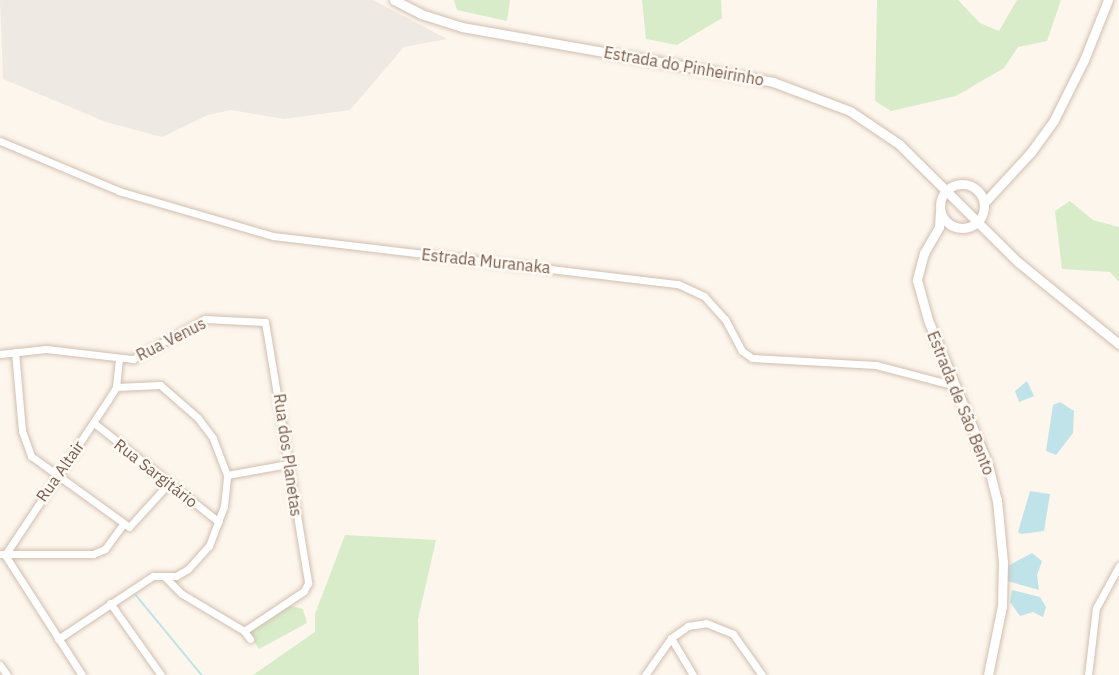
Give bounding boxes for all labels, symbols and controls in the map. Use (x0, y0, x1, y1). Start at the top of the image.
street label: Estrada do Pinheirinho (602, 42, 766, 90)
street label: Estrada Muranaka (421, 245, 551, 277)
street label: Rua Venus (133, 313, 209, 365)
street label: Estrada de São Bento (923, 328, 999, 478)
street label: Rua dos Planetas (270, 392, 306, 518)
street label: Rua Sargitário (111, 435, 201, 511)
street label: Rua Altair (32, 437, 88, 505)

